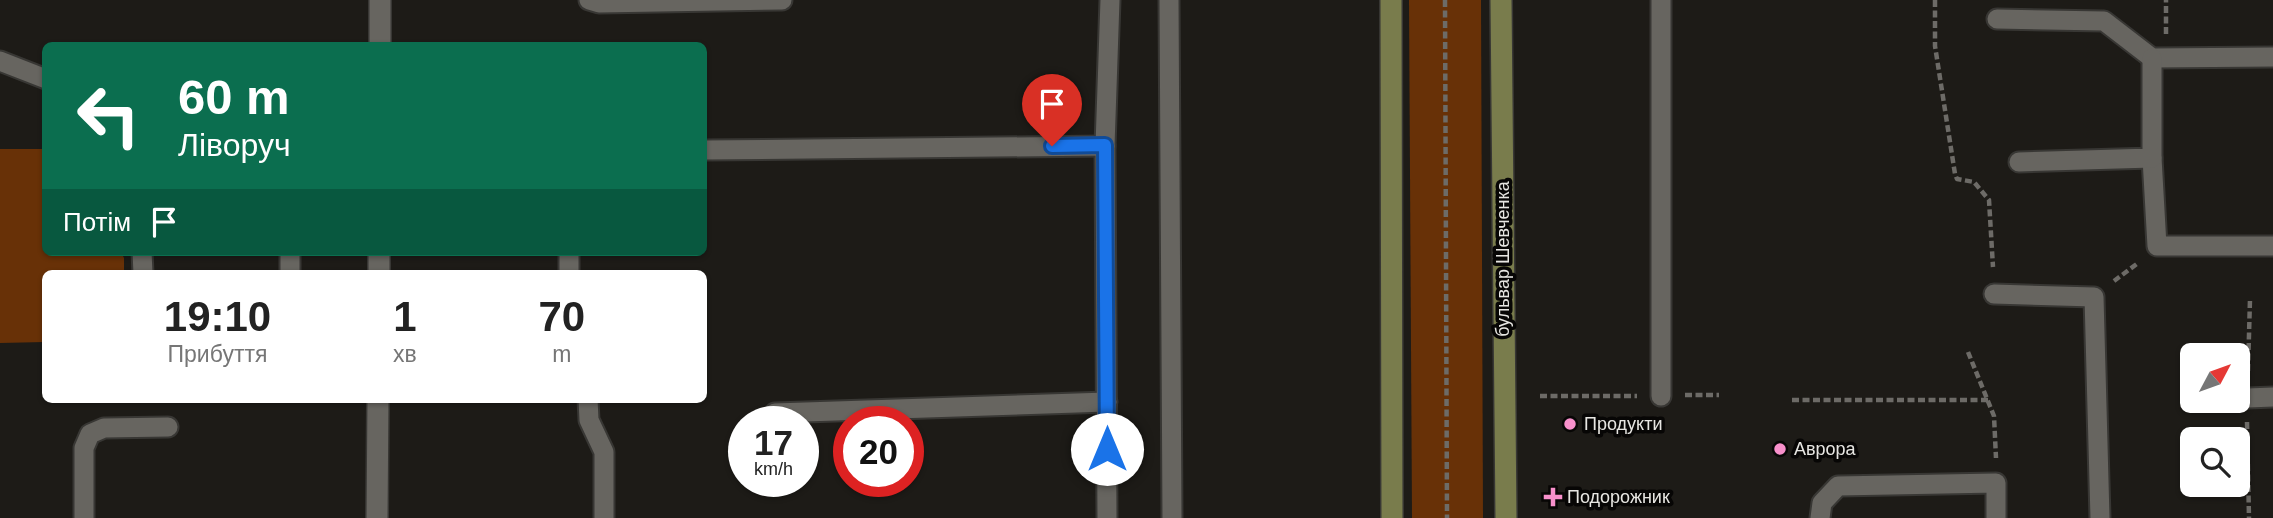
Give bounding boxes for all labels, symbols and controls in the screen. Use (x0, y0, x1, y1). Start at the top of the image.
icon: left (63, 70, 154, 161)
text: 60 m (178, 70, 290, 124)
pin (1022, 74, 1082, 146)
icon: arrive (1033, 85, 1071, 123)
text: Ліворуч (178, 127, 291, 163)
street label: бульвар Шевченка (1493, 180, 1513, 337)
icon: arrive (145, 203, 183, 241)
text: Потім (63, 207, 131, 237)
text: 19:10 (164, 293, 271, 340)
text: 1 (393, 293, 417, 340)
text: 70 (538, 293, 585, 340)
text: Прибуття (168, 341, 267, 367)
text: хв (393, 341, 417, 367)
text: m (552, 341, 571, 367)
north arrow (2180, 343, 2250, 413)
map controls (2180, 343, 2250, 497)
speed limit sign: 20 (833, 406, 924, 497)
position arrow (1070, 412, 1144, 486)
place label: Продукти (1584, 414, 1662, 434)
marker: Продукти (1562, 416, 1578, 432)
text: 17 (754, 423, 793, 462)
button: search (2180, 427, 2250, 497)
place label: Аврора (1794, 439, 1857, 459)
marker: Аврора (1772, 441, 1788, 457)
text: km/h (754, 459, 793, 479)
place label: Подорожник (1567, 487, 1670, 507)
marker: Подорожник (1545, 489, 1561, 505)

